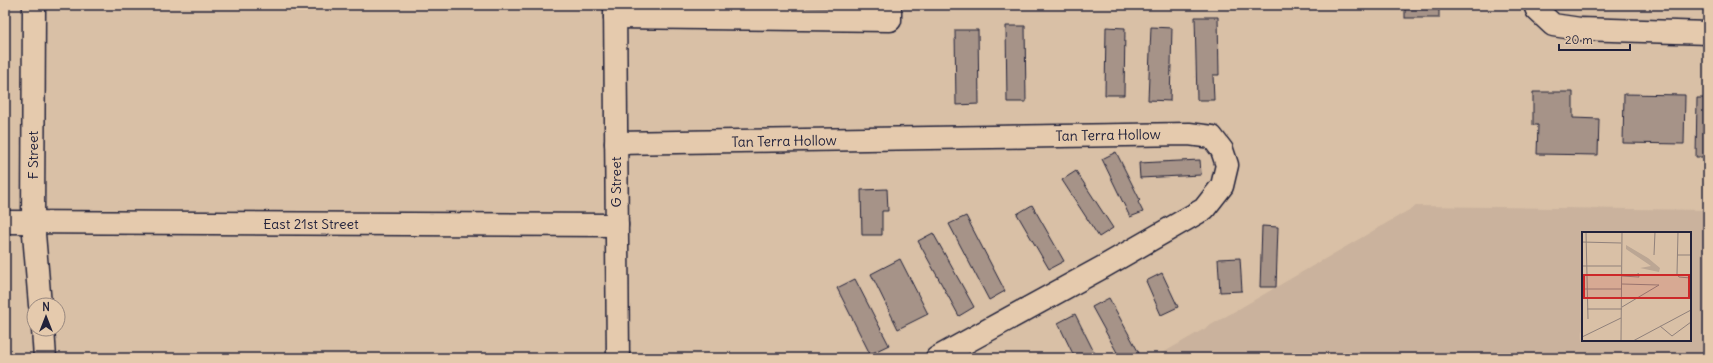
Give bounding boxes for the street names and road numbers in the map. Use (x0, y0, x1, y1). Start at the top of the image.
street label: Tan Terra Hollow (1055, 125, 1161, 145)
street label: F Street (24, 130, 42, 179)
street label: Tan Terra Hollow (731, 131, 837, 151)
street label: G Street (607, 156, 625, 207)
street label: East 21st Street (263, 215, 359, 233)

